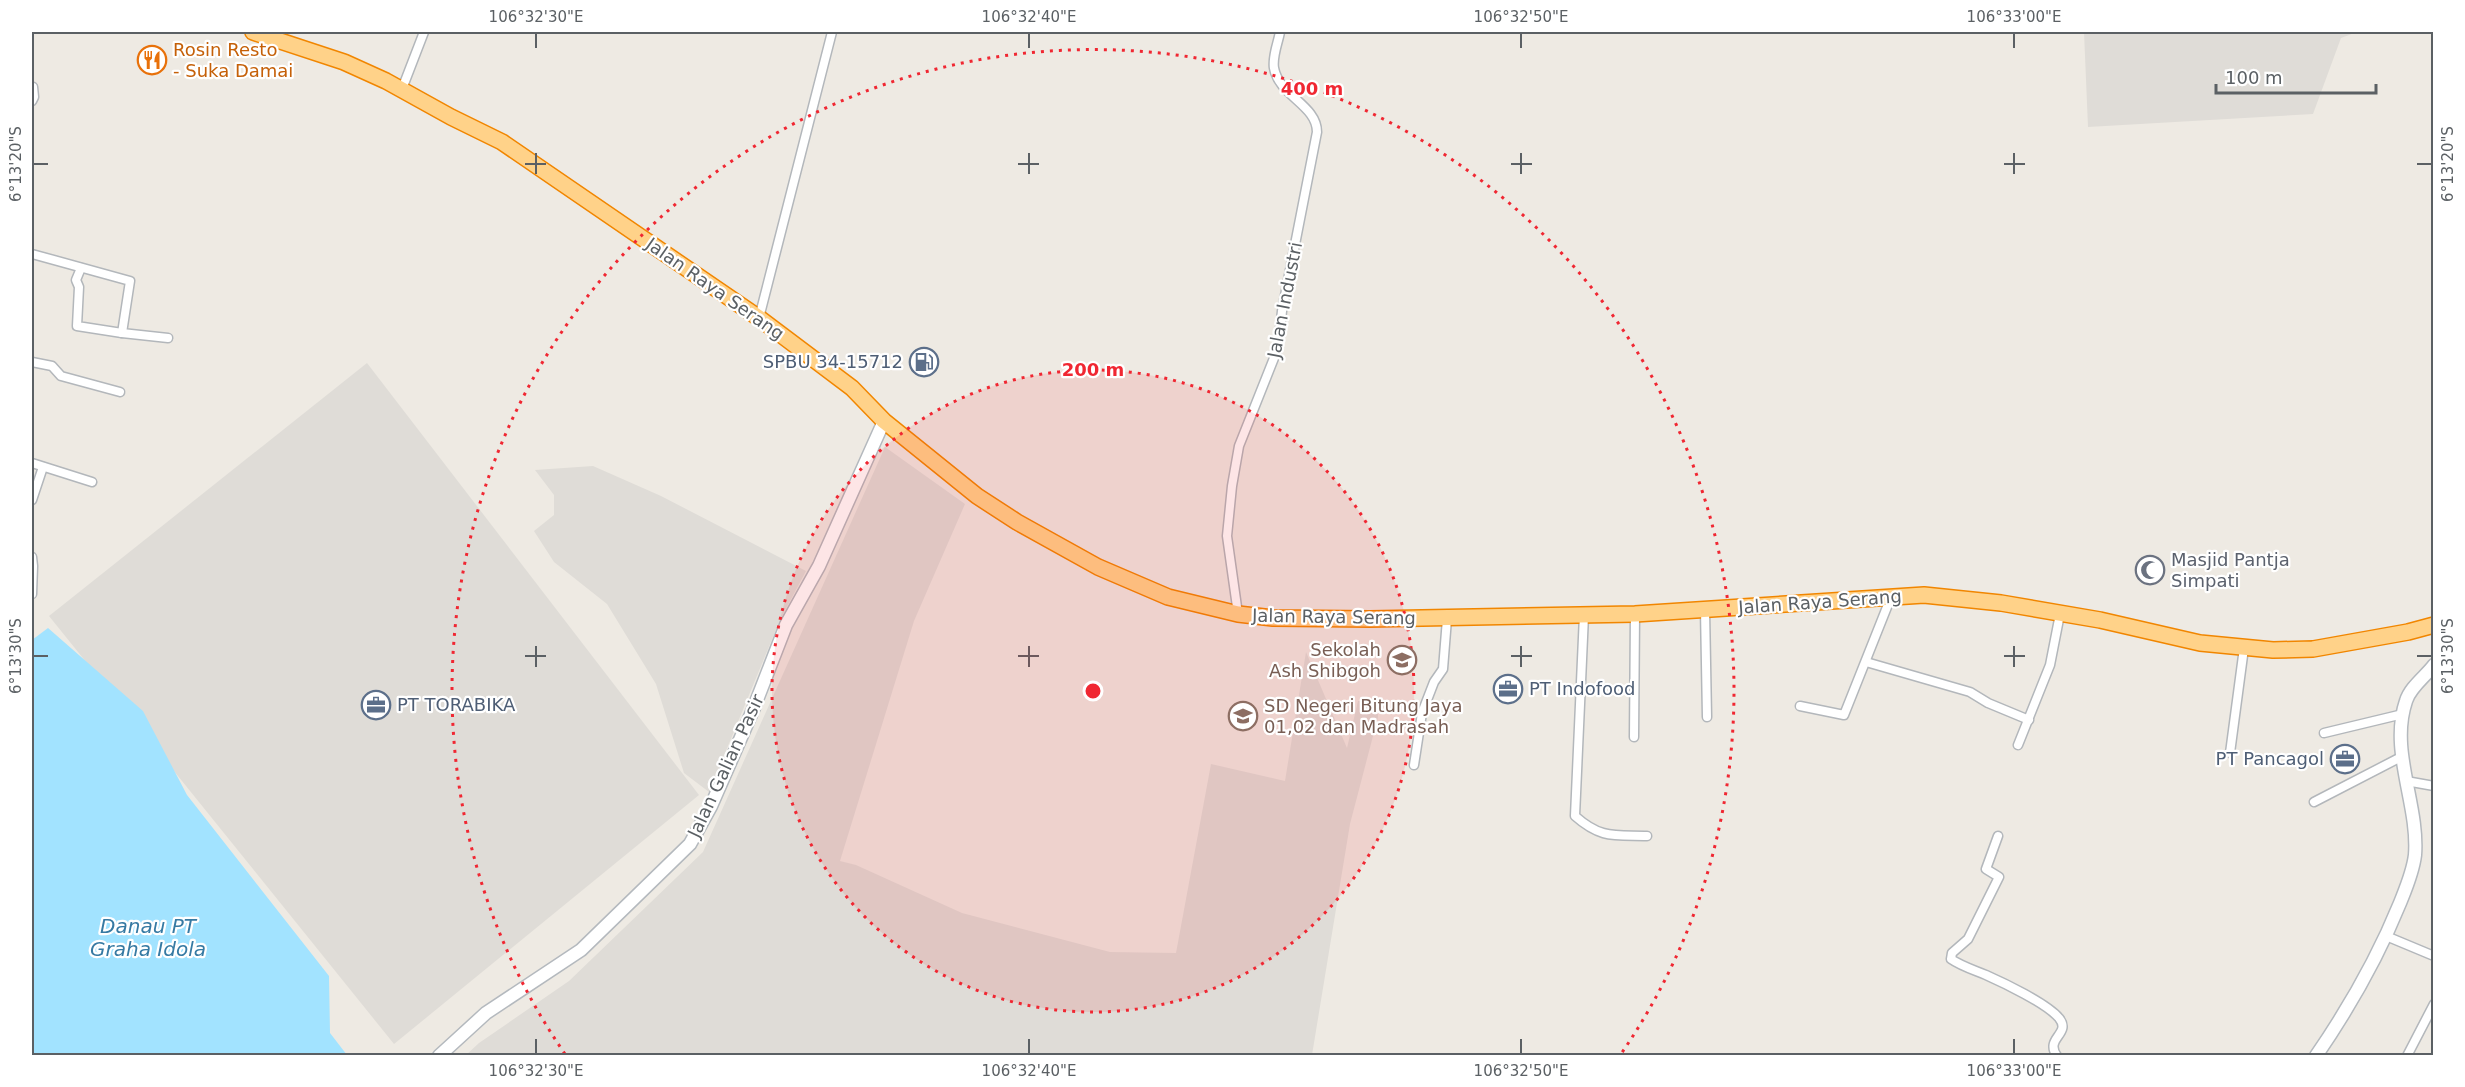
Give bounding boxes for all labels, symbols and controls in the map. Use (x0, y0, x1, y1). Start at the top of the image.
text: 106°32'30"E (489, 8, 583, 26)
text: 106°32'40"E (982, 8, 1076, 26)
text: 106°32'50"E (1474, 8, 1568, 26)
text: 106°33'00"E (1967, 8, 2061, 26)
place label: Rosin Resto - Suka Damai (173, 39, 293, 81)
restaurant icon: Rosin Resto - Suka Damai (136, 44, 168, 76)
scale bar (2216, 57, 2376, 95)
text: 100 m (2225, 67, 2283, 88)
text: 400 m (1281, 78, 1343, 99)
text: 6°13'20"S (7, 126, 25, 202)
text: 6°13'20"S (2439, 126, 2457, 202)
street label: Jalan Raya Serang (641, 232, 788, 344)
street label: Jalan Industri (1263, 240, 1306, 361)
fuel station icon: SPBU 34-15712 (908, 346, 940, 378)
place label: SPBU 34-15712 (763, 351, 903, 372)
text: 200 m (1062, 359, 1124, 380)
place label: Masjid Pantja Simpati (2171, 549, 2290, 591)
mosque icon: Masjid Pantja Simpati (2134, 554, 2166, 586)
street label: Jalan Raya Serang (1737, 585, 1902, 618)
street label: Jalan Raya Serang (1251, 605, 1416, 628)
text: 6°13'30"S (7, 618, 25, 694)
text: 6°13'30"S (2439, 618, 2457, 694)
place label: Sekolah Ash Shibgoh (1269, 639, 1381, 681)
school or university icon: Sekolah Ash Shibgoh (1386, 644, 1418, 676)
office icon: PT Indofood (1492, 673, 1524, 705)
place label: PT Indofood (1529, 678, 1636, 699)
centre of rings (1083, 681, 1103, 701)
office icon: PT TORABIKA (360, 689, 392, 721)
street label: Jalan Galian Pasir (683, 690, 768, 842)
place label: PT TORABIKA (397, 694, 516, 715)
place label: SD Negeri Bitung Jaya 01,02 dan Madrasah (1264, 695, 1463, 737)
school or university icon: SD Negeri Bitung Jaya 01,02 dan Madrasah (1227, 700, 1259, 732)
office icon: PT Pancagol (2329, 743, 2361, 775)
place label: PT Pancagol (2216, 748, 2324, 769)
water label: Danau PT Graha Idola (90, 914, 206, 961)
text: 106°32'30"E (489, 1062, 583, 1080)
text: 106°32'40"E (982, 1062, 1076, 1080)
text: 106°32'50"E (1474, 1062, 1568, 1080)
text: 106°33'00"E (1967, 1062, 2061, 1080)

